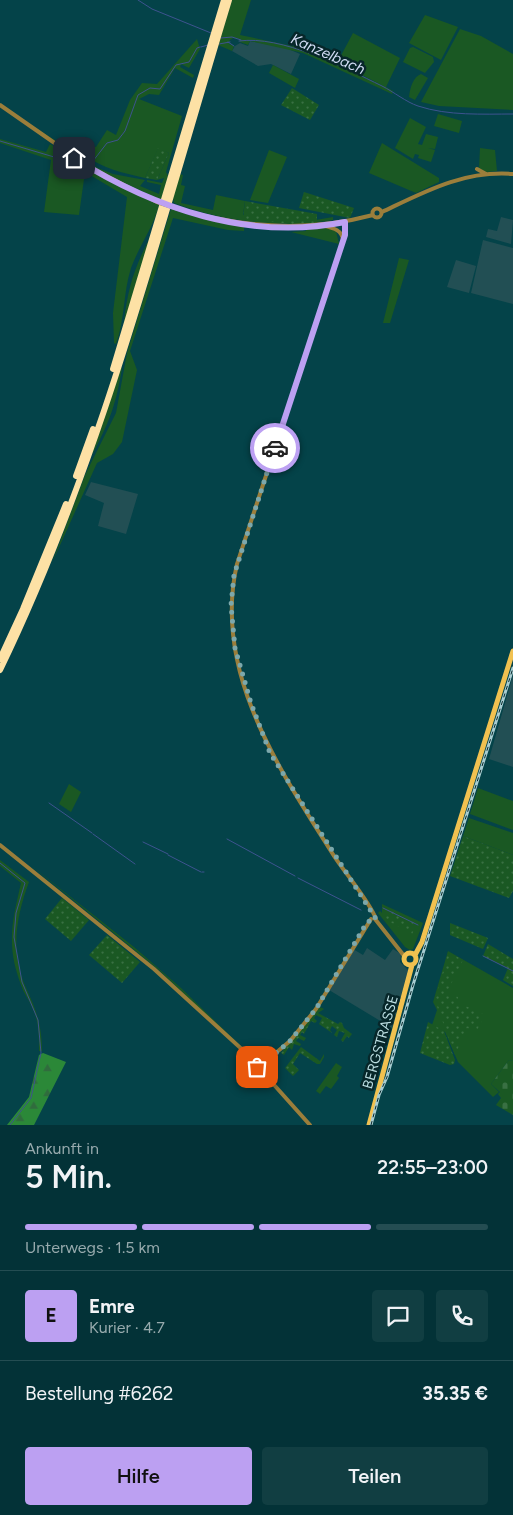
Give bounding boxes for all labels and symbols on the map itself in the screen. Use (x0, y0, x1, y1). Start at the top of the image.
water label: Kanzelbach (288, 30, 368, 78)
pin (53, 137, 95, 179)
courier (250, 423, 300, 473)
street label: BERGSTRASSE (359, 993, 402, 1091)
pin (236, 1046, 278, 1088)

